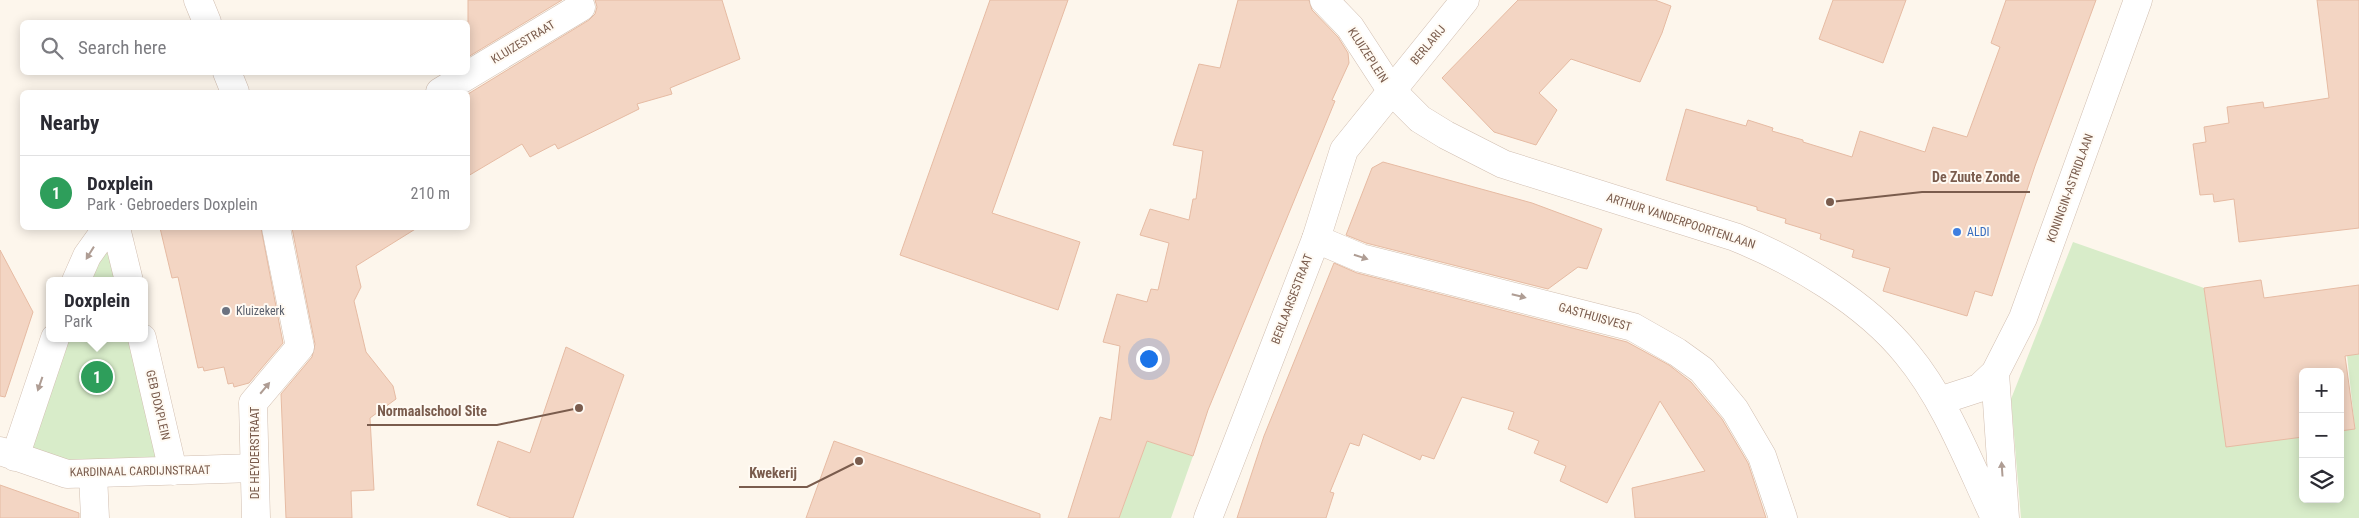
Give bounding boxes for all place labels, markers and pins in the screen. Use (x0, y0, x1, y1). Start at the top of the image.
callout: De Zuute Zonde (1922, 163, 2030, 192)
place label: ALDI (1967, 225, 1989, 239)
marker: ALDI (1951, 226, 1963, 238)
place label: Kluizekerk (236, 304, 285, 318)
marker: Kluizekerk (220, 305, 232, 317)
pin: 1 (81, 358, 113, 396)
callout: Normaalschool Site (367, 396, 497, 425)
callout: Kwekerij (739, 458, 807, 487)

